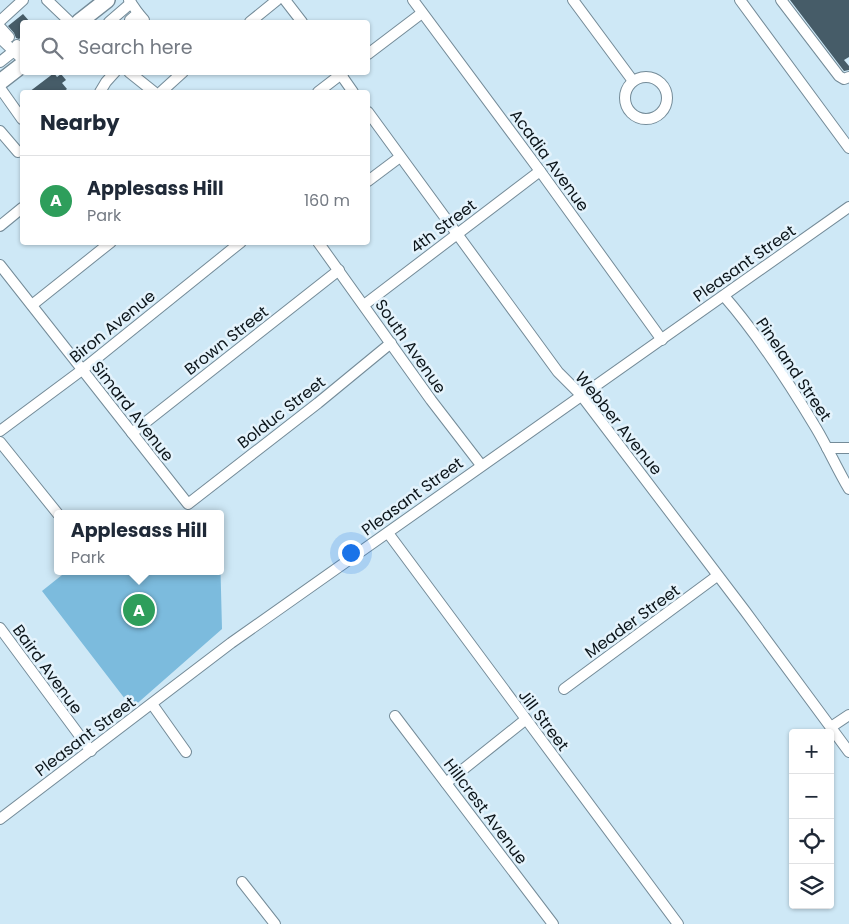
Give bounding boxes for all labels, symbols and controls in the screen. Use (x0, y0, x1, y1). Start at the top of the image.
search box (20, 20, 370, 75)
icon: search (38, 34, 66, 62)
text: Search here (78, 34, 192, 61)
street label: Acadia Avenue (505, 104, 595, 216)
text: Nearby (40, 108, 120, 137)
text: Applesass Hill (87, 175, 224, 202)
text: A (50, 189, 62, 212)
text: 160 m (304, 189, 350, 212)
street label: 4th Street (406, 194, 481, 259)
text: Park (87, 204, 121, 227)
street label: Pleasant Street (688, 219, 800, 307)
street label: Biron Avenue (64, 285, 160, 368)
street label: South Avenue (370, 295, 452, 398)
street label: Brown Street (180, 300, 273, 380)
street label: Pineland Street (750, 313, 837, 426)
street label: Simard Avenue (86, 356, 179, 466)
street label: Webber Avenue (570, 367, 668, 480)
street label: Bolduc Street (233, 371, 330, 454)
street label: Pleasant Street (357, 452, 468, 541)
popup (54, 510, 224, 575)
text: Applesass Hill (71, 517, 207, 544)
your location (338, 540, 364, 566)
text: Park (71, 546, 105, 569)
street label: Meader Street (580, 579, 685, 664)
pin: A (123, 591, 155, 629)
street label: Baird Avenue (7, 620, 88, 719)
street label: Jill Street (513, 685, 574, 756)
street label: Pleasant Street (30, 691, 140, 782)
map controls (789, 729, 834, 909)
button: + (789, 729, 834, 774)
street label: Hillcrest Avenue (438, 754, 533, 869)
button: − (789, 774, 834, 819)
button: locate (789, 819, 834, 864)
button: layers (789, 864, 834, 909)

